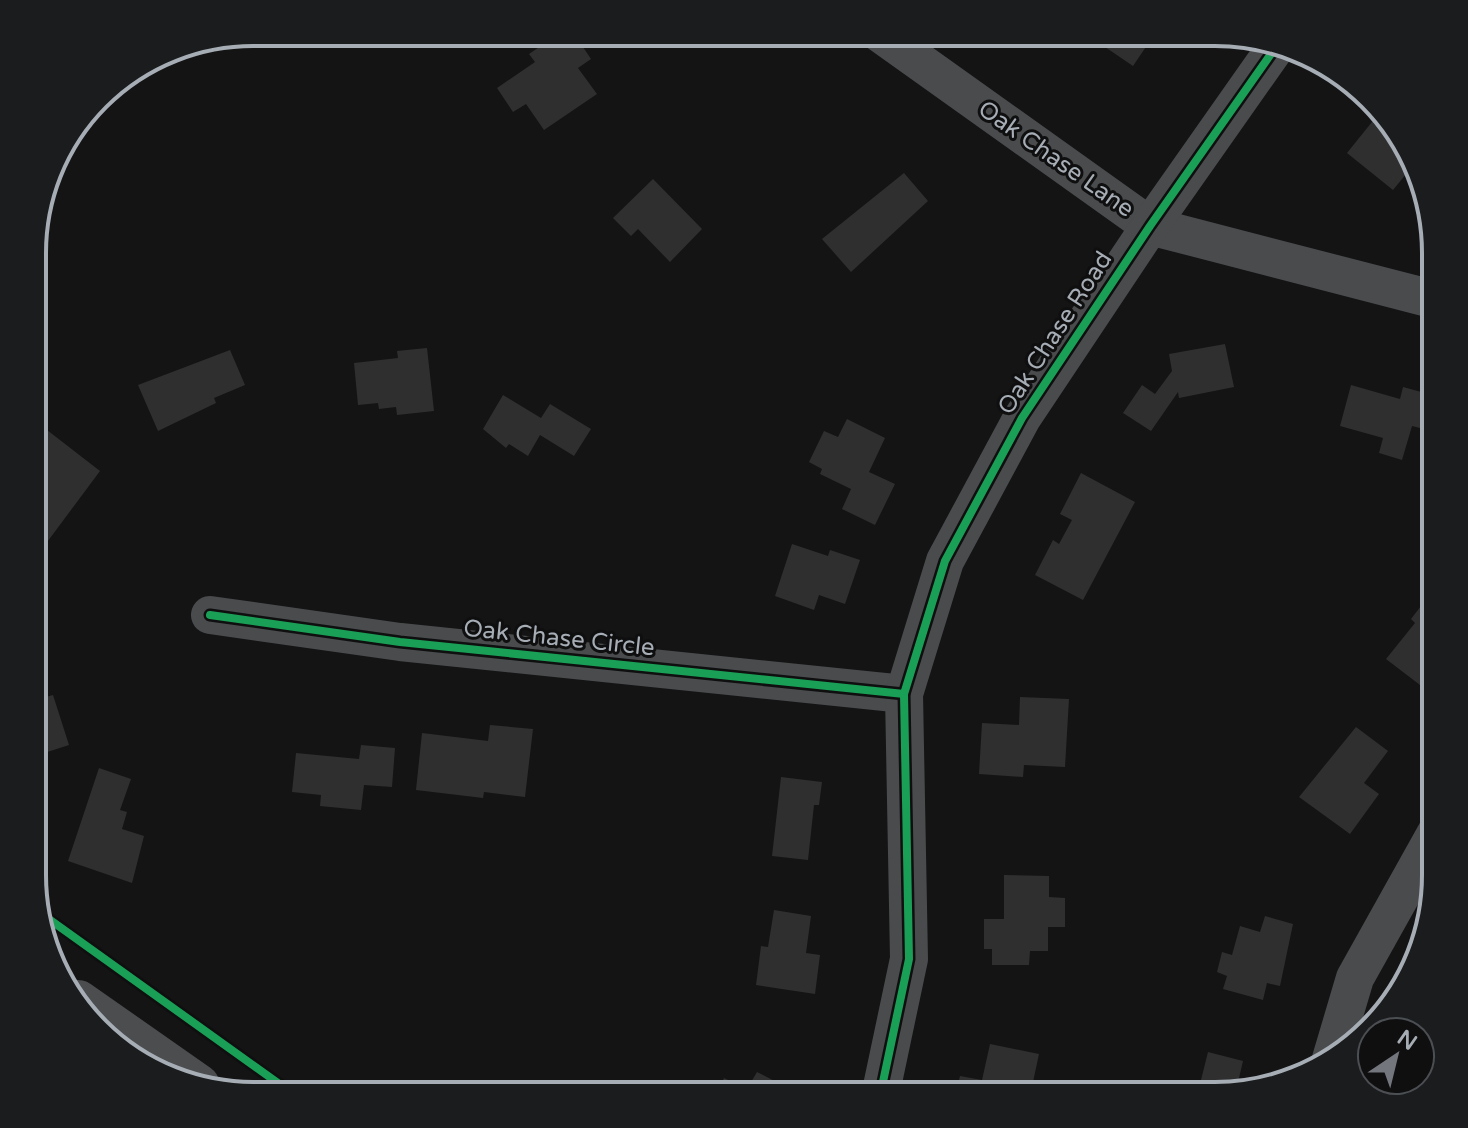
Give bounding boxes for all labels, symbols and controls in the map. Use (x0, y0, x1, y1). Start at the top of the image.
street label: Oak Chase Lane (972, 94, 1140, 224)
street label: Oak Chase Road (992, 246, 1118, 420)
street label: Oak Chase Circle (462, 614, 656, 662)
north arrow (1356, 1016, 1436, 1096)
text: N (1392, 1025, 1422, 1056)

